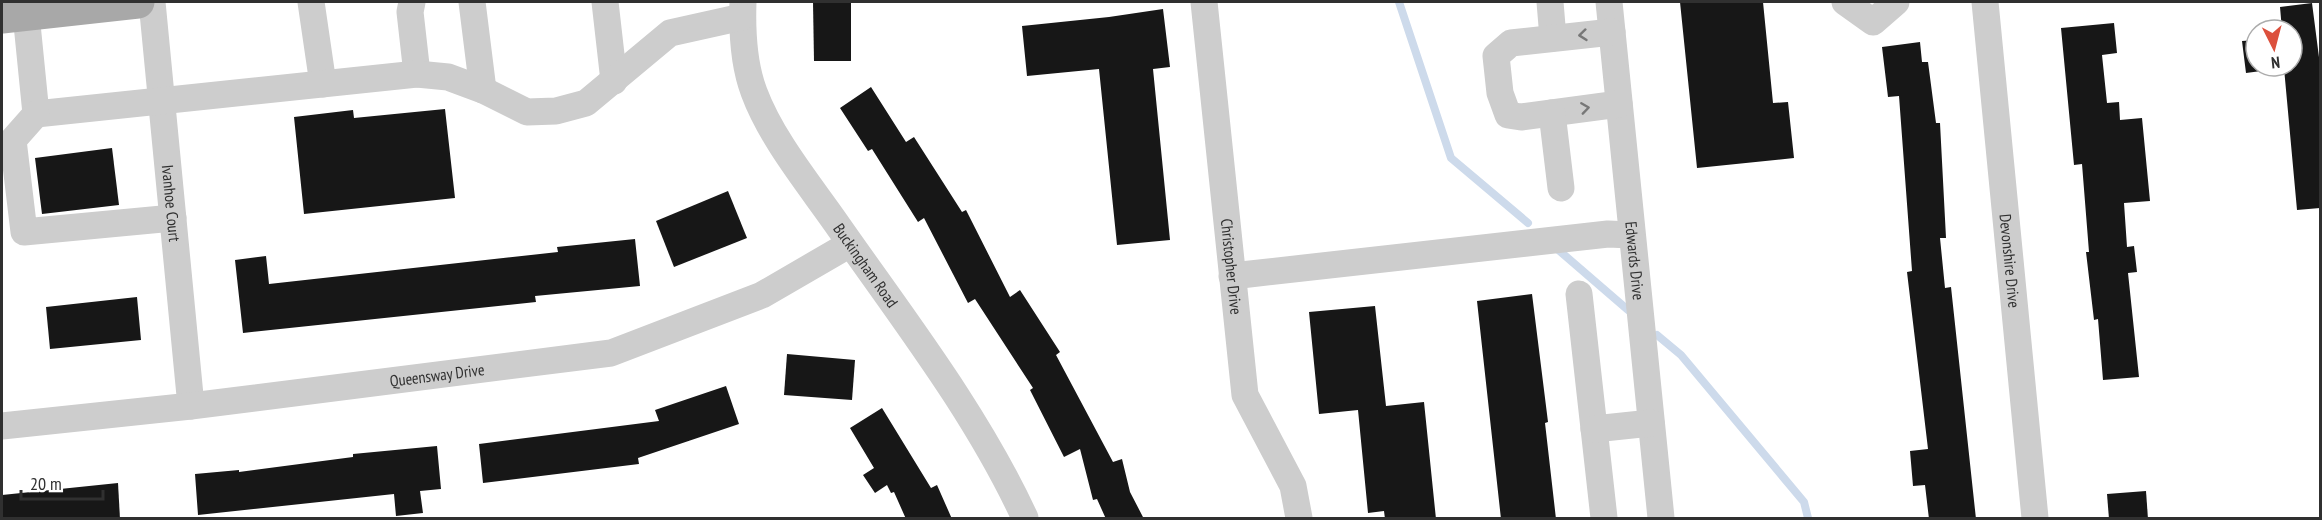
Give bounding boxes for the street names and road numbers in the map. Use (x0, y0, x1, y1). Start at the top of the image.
street label: Ivanhoe Court (158, 164, 185, 243)
street label: Devonshire Drive (1996, 213, 2025, 309)
street label: Christopher Drive (1217, 218, 1247, 316)
street label: Buckingham Road (829, 219, 903, 311)
street label: Edwards Drive (1621, 220, 1649, 301)
street label: Queensway Drive (388, 359, 485, 391)

